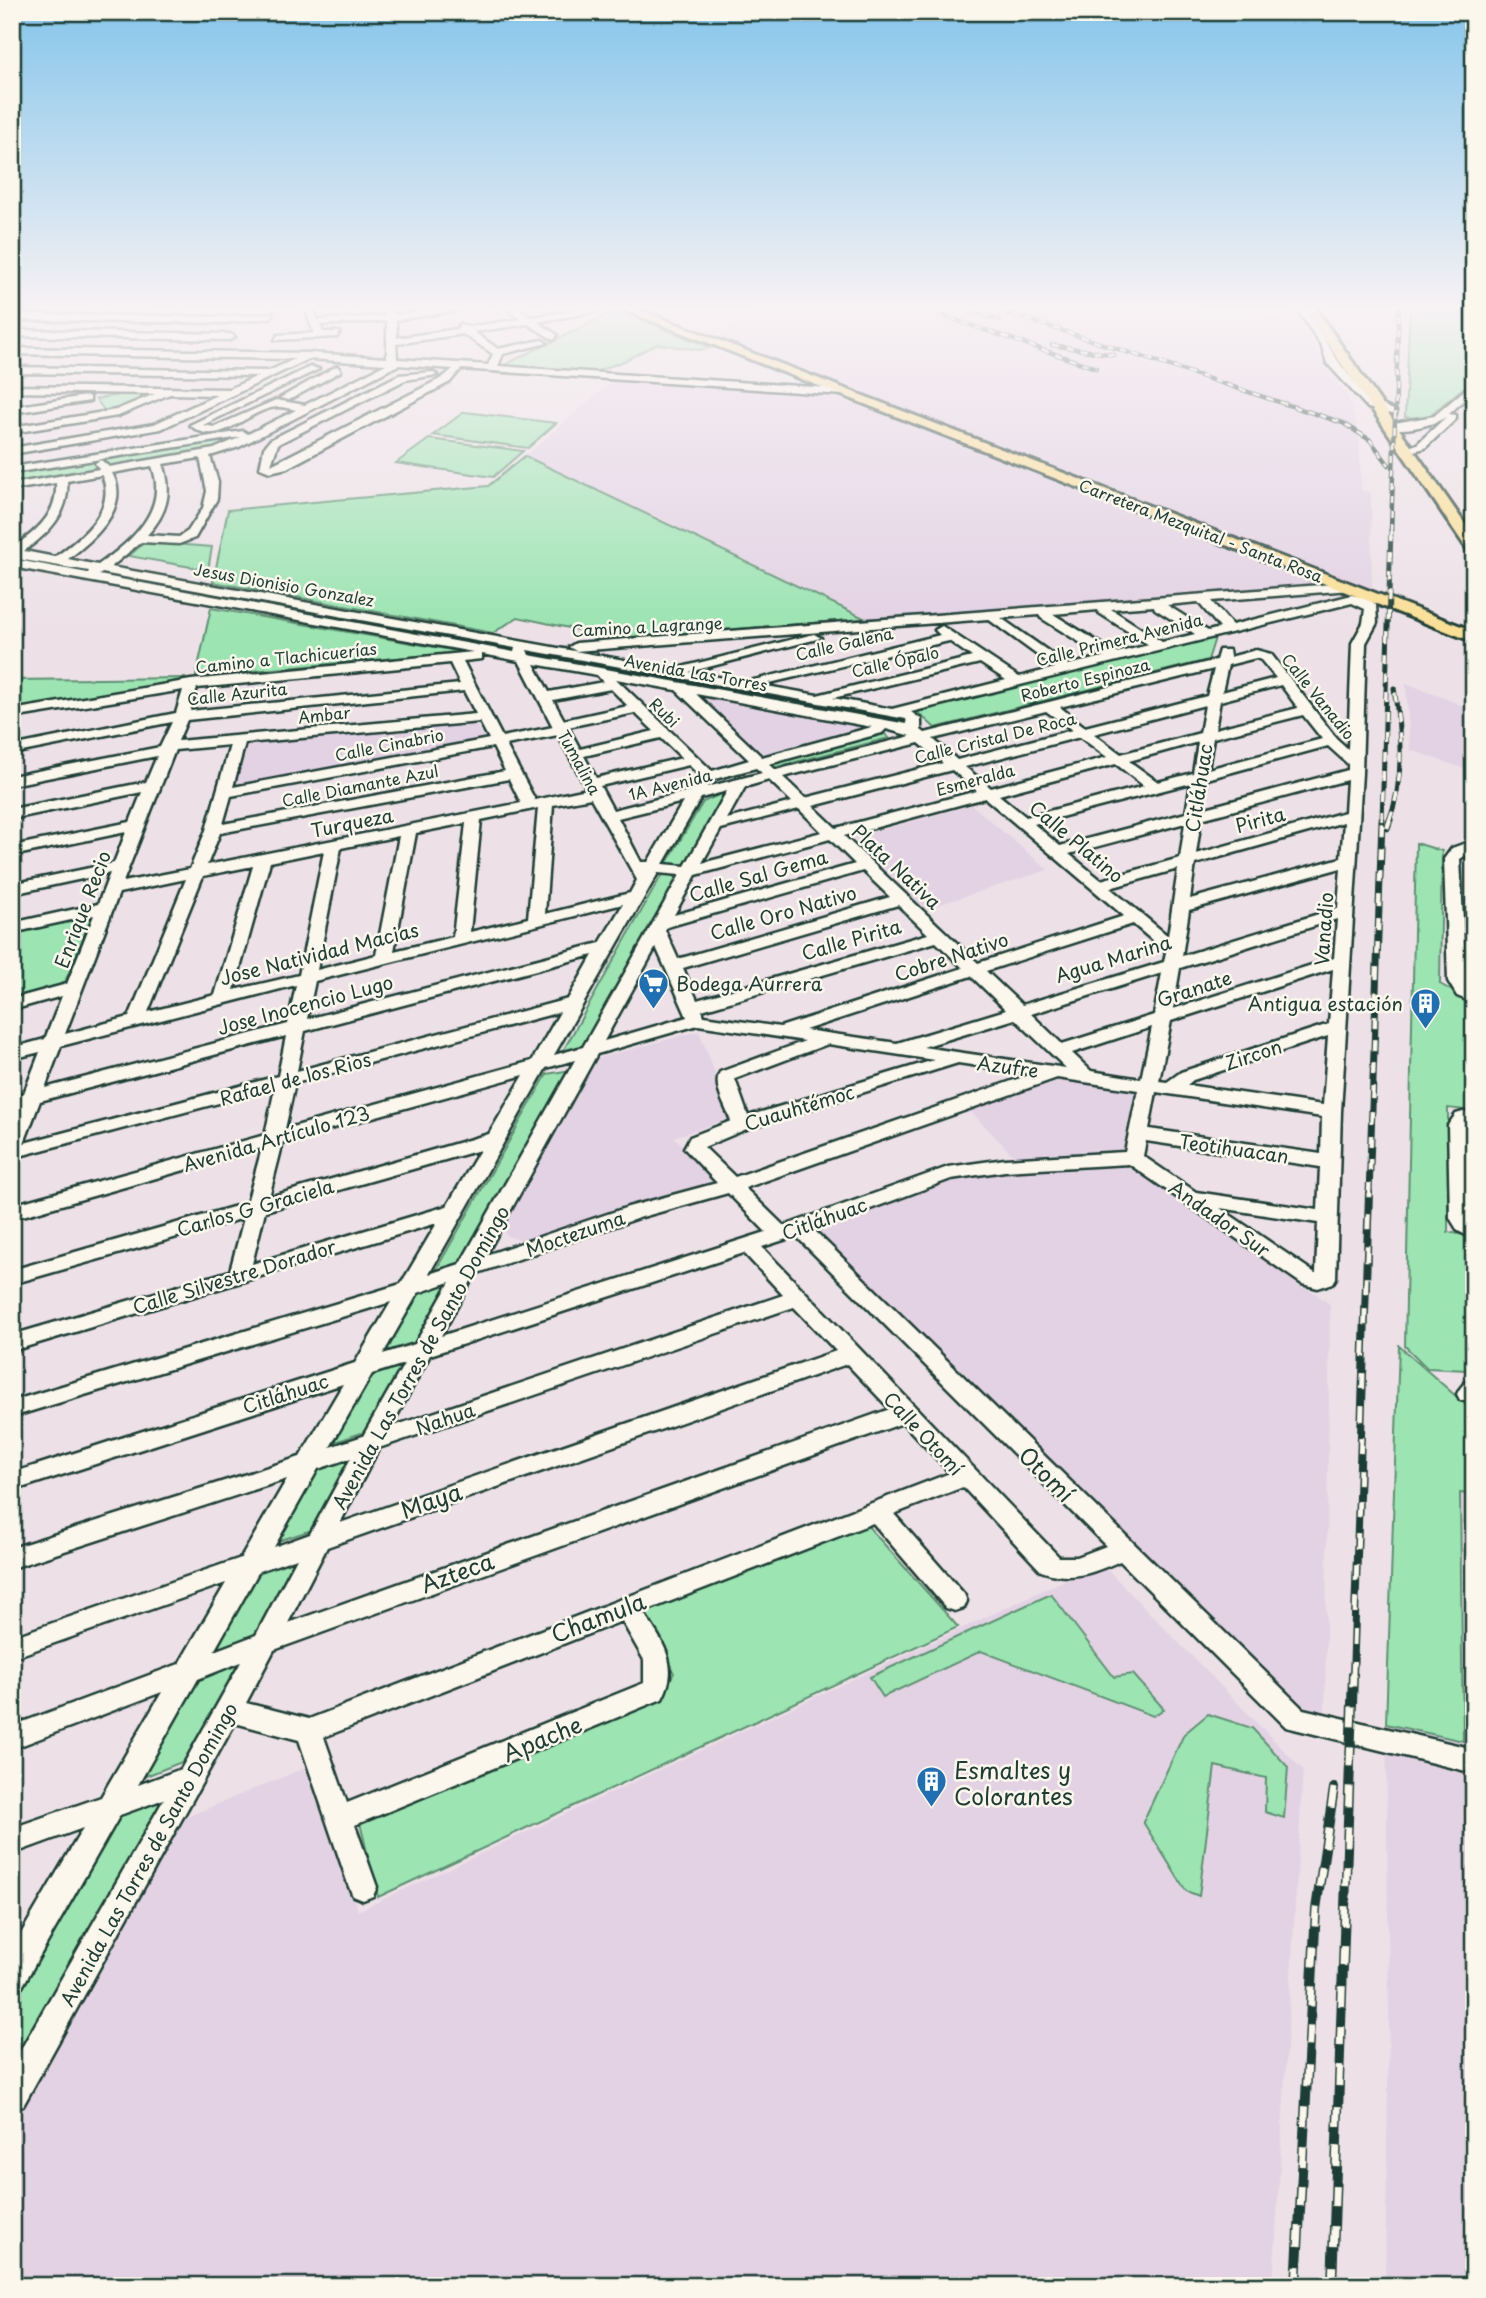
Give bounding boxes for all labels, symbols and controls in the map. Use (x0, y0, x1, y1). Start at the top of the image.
street label: Carretera Mezquital - Santa Rosa (1076, 472, 1326, 588)
street label: Jesus Dionisio Gonzalez (192, 556, 376, 612)
street label: Calle Primera Avenida (1033, 607, 1205, 671)
street label: Camino a Lagrange (571, 610, 723, 642)
street label: Calle Galena (793, 620, 895, 666)
street label: Camino a Tlachicuerías (194, 636, 378, 678)
street label: Calle Ópalo (849, 639, 941, 683)
street label: Avenida Las Torres (623, 648, 769, 696)
street label: Calle Vanadio (1277, 648, 1361, 744)
street label: Roberto Espinoza (1018, 651, 1152, 707)
street label: Calle Azurita (186, 676, 288, 710)
street label: Rubi (645, 692, 685, 732)
street label: Ambar (297, 699, 352, 729)
street label: Calle Cristal De Roca (912, 705, 1079, 769)
street label: Calle Cinabrio (333, 722, 446, 766)
street label: Tumalina (552, 725, 608, 799)
street label: Citláhuac (1177, 742, 1219, 834)
street label: Esmeralda (933, 757, 1017, 801)
street label: Calle Diamante Azul (280, 758, 440, 812)
street label: 1A Avenida (626, 762, 714, 806)
street label: Calle Platino (1024, 793, 1130, 889)
street label: Pirita (1232, 799, 1288, 839)
street label: Turqueza (308, 800, 396, 844)
street label: Plata Nativa (846, 817, 948, 915)
street label: Calle Sal Gema (685, 842, 831, 908)
street label: Enrique Recio (47, 846, 117, 972)
street label: Calle Oro Nativo (706, 878, 860, 946)
street label: Vanadio (1306, 891, 1340, 967)
street label: Calle Pirita (798, 911, 904, 967)
street label: Jose Natividad Macias (217, 915, 421, 991)
street label: Cobre Nativo (890, 924, 1012, 988)
street label: Agua Marina (1052, 927, 1174, 989)
street label: Granate (1153, 963, 1235, 1013)
supermarket icon: Bodega Aurrera (636, 966, 670, 1010)
street label: Jose Inocencio Lugo (214, 967, 396, 1041)
place label: Bodega Aurrera (676, 969, 823, 997)
building icon: Antigua estación (1409, 986, 1443, 1030)
place label: Antigua estación (1248, 989, 1403, 1017)
street label: Zircon (1221, 1032, 1285, 1076)
street label: Rafael de los Rios (216, 1044, 374, 1112)
street label: Azufre (976, 1048, 1040, 1084)
street label: Cuauhtémoc (741, 1077, 857, 1137)
street label: Avenida Artículo 123 (179, 1098, 373, 1178)
street label: Teotihuacan (1177, 1126, 1291, 1170)
street label: Carlos G Graciela (173, 1171, 337, 1243)
street label: Andador Sur (1164, 1173, 1276, 1263)
street label: Citláhuac (777, 1190, 871, 1246)
street label: Avenida Las Torres de Santo Domingo (325, 1200, 515, 1514)
street label: Moctezuma (522, 1203, 629, 1263)
street label: Calle Silvestre Dorador (129, 1232, 339, 1320)
street label: Citláhuac (238, 1366, 332, 1420)
street label: Calle Otomí (878, 1385, 970, 1481)
street label: Nahua (412, 1395, 479, 1441)
street label: Otomí (1011, 1438, 1083, 1510)
street label: Maya (395, 1473, 467, 1527)
street label: Azteca (416, 1542, 499, 1601)
street label: Chamula (546, 1583, 651, 1651)
street label: Avenida Las Torres de Santo Domingo (53, 1697, 243, 2011)
street label: Apache (497, 1706, 587, 1770)
place label: Esmaltes y Colorantes (954, 1752, 1073, 1813)
building icon: Esmaltes y Colorantes (914, 1765, 948, 1809)

